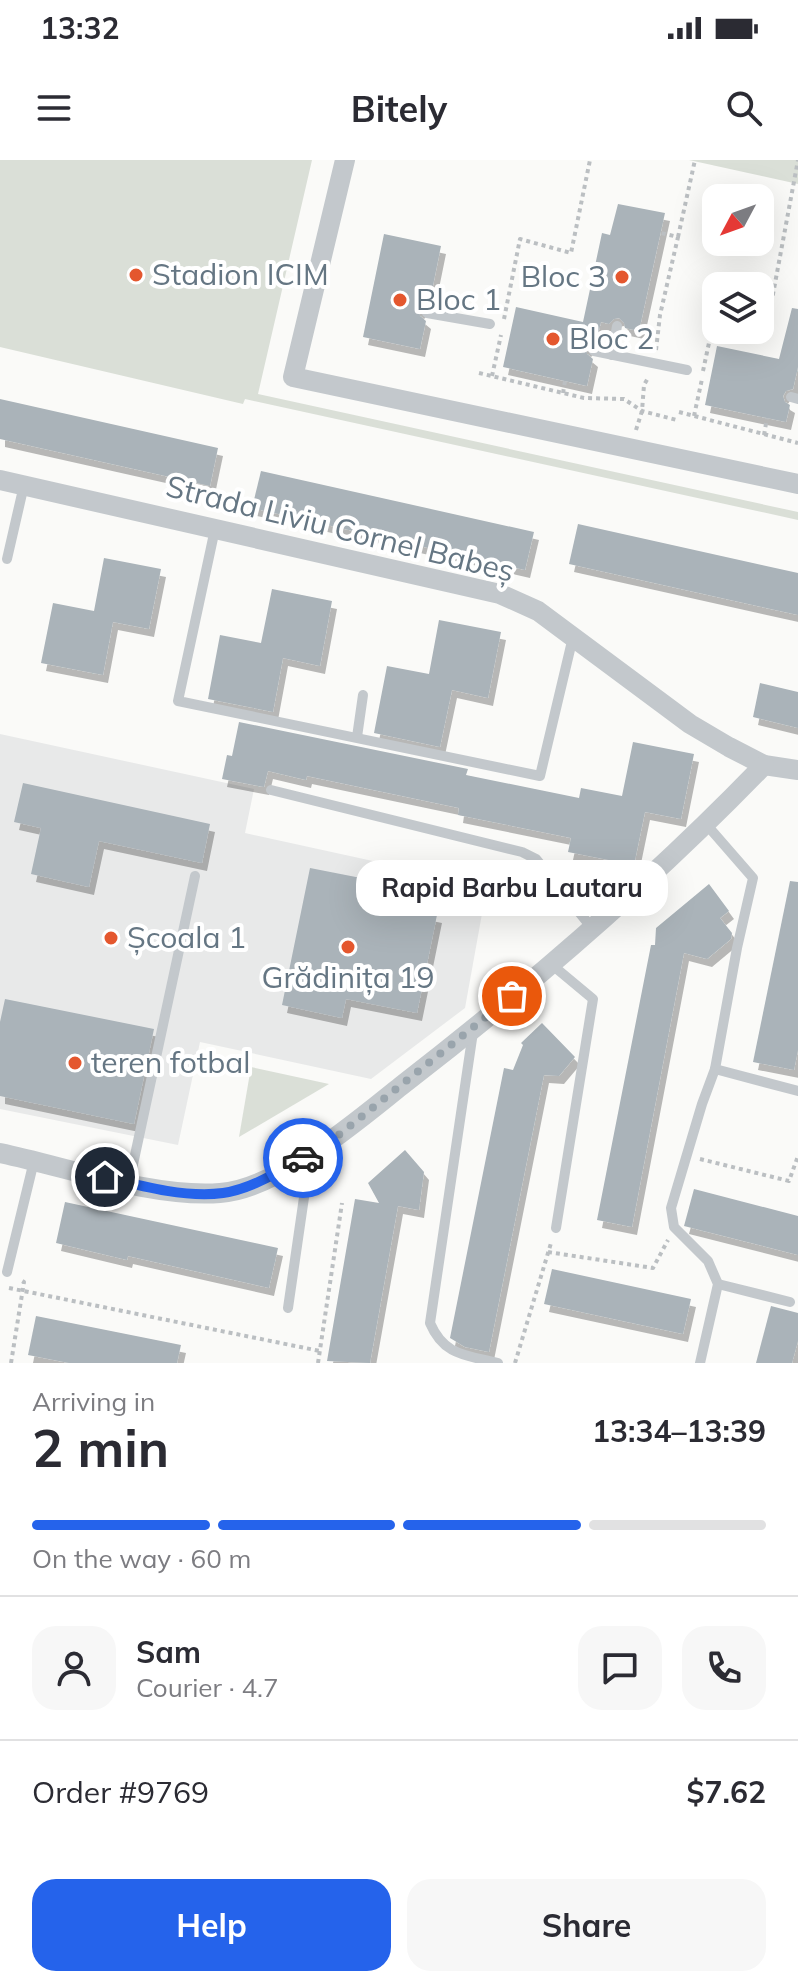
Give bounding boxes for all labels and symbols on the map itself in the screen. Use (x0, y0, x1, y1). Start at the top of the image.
north arrow (702, 184, 774, 256)
place label: Stadion ICIM (152, 255, 329, 293)
place label: Bloc 3 (521, 257, 606, 295)
marker: Stadion ICIM (127, 266, 145, 284)
marker: Bloc 3 (613, 268, 631, 286)
place label: Bloc 1 (416, 280, 501, 318)
marker: Bloc 1 (391, 291, 409, 309)
place label: Bloc 2 (569, 319, 654, 357)
marker: Bloc 2 (544, 330, 562, 348)
street label: Strada Liviu Cornel Babeș (162, 466, 518, 590)
callout: Rapid Barbu Lautaru (356, 860, 668, 916)
place label: Școala 1 (127, 918, 246, 956)
marker: Școala 1 (102, 929, 120, 947)
marker: Grădinița 19 (339, 938, 357, 956)
place label: Grădinița 19 (261, 958, 435, 996)
pin (478, 962, 546, 1030)
place label: teren fotbal (91, 1043, 250, 1081)
marker: teren fotbal (66, 1054, 84, 1072)
courier (263, 1118, 343, 1198)
pin (71, 1143, 139, 1211)

